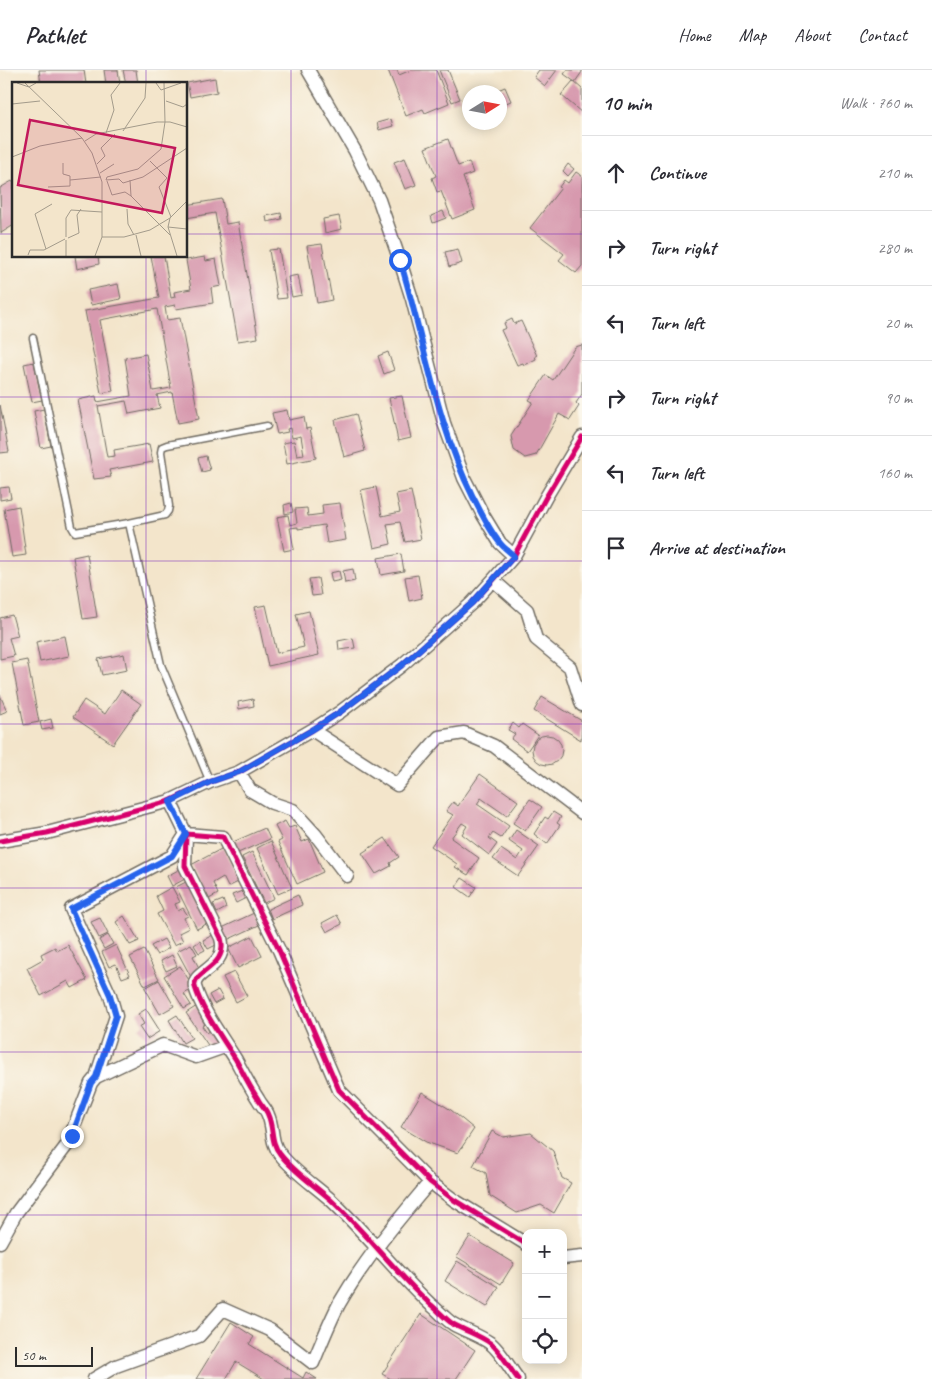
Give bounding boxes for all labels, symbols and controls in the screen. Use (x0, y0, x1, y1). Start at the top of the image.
text: Pathlet (25, 20, 85, 50)
text: Home (678, 24, 711, 46)
text: Map (739, 24, 766, 46)
text: About (794, 24, 830, 46)
text: Contact (858, 24, 907, 46)
inset map (12, 82, 188, 258)
north arrow (462, 85, 507, 130)
text: 10 min (602, 90, 652, 116)
text: Walk · 760 m (840, 93, 912, 113)
icon: ahead (602, 159, 630, 187)
text: Continue (649, 161, 706, 185)
text: 210 m (878, 163, 912, 183)
icon: right (602, 234, 630, 262)
text: Turn right (649, 236, 716, 260)
text: 280 m (878, 238, 912, 258)
route start (389, 249, 412, 272)
icon: left (602, 309, 630, 337)
text: Turn left (649, 311, 704, 335)
text: 20 m (885, 313, 912, 333)
icon: right (602, 384, 630, 412)
text: Turn right (649, 386, 716, 410)
text: 90 m (885, 388, 912, 408)
icon: left (602, 459, 630, 487)
text: Turn left (649, 461, 704, 485)
text: 160 m (878, 463, 912, 483)
icon: arrive (602, 534, 630, 562)
text: Arrive at destination (649, 536, 785, 560)
route end (61, 1125, 84, 1148)
map controls (522, 1229, 567, 1364)
button: + (522, 1229, 567, 1274)
button: − (522, 1274, 567, 1319)
button: locate (522, 1319, 567, 1364)
scale bar (15, 1344, 92, 1367)
text: 50 m (22, 1347, 46, 1364)

